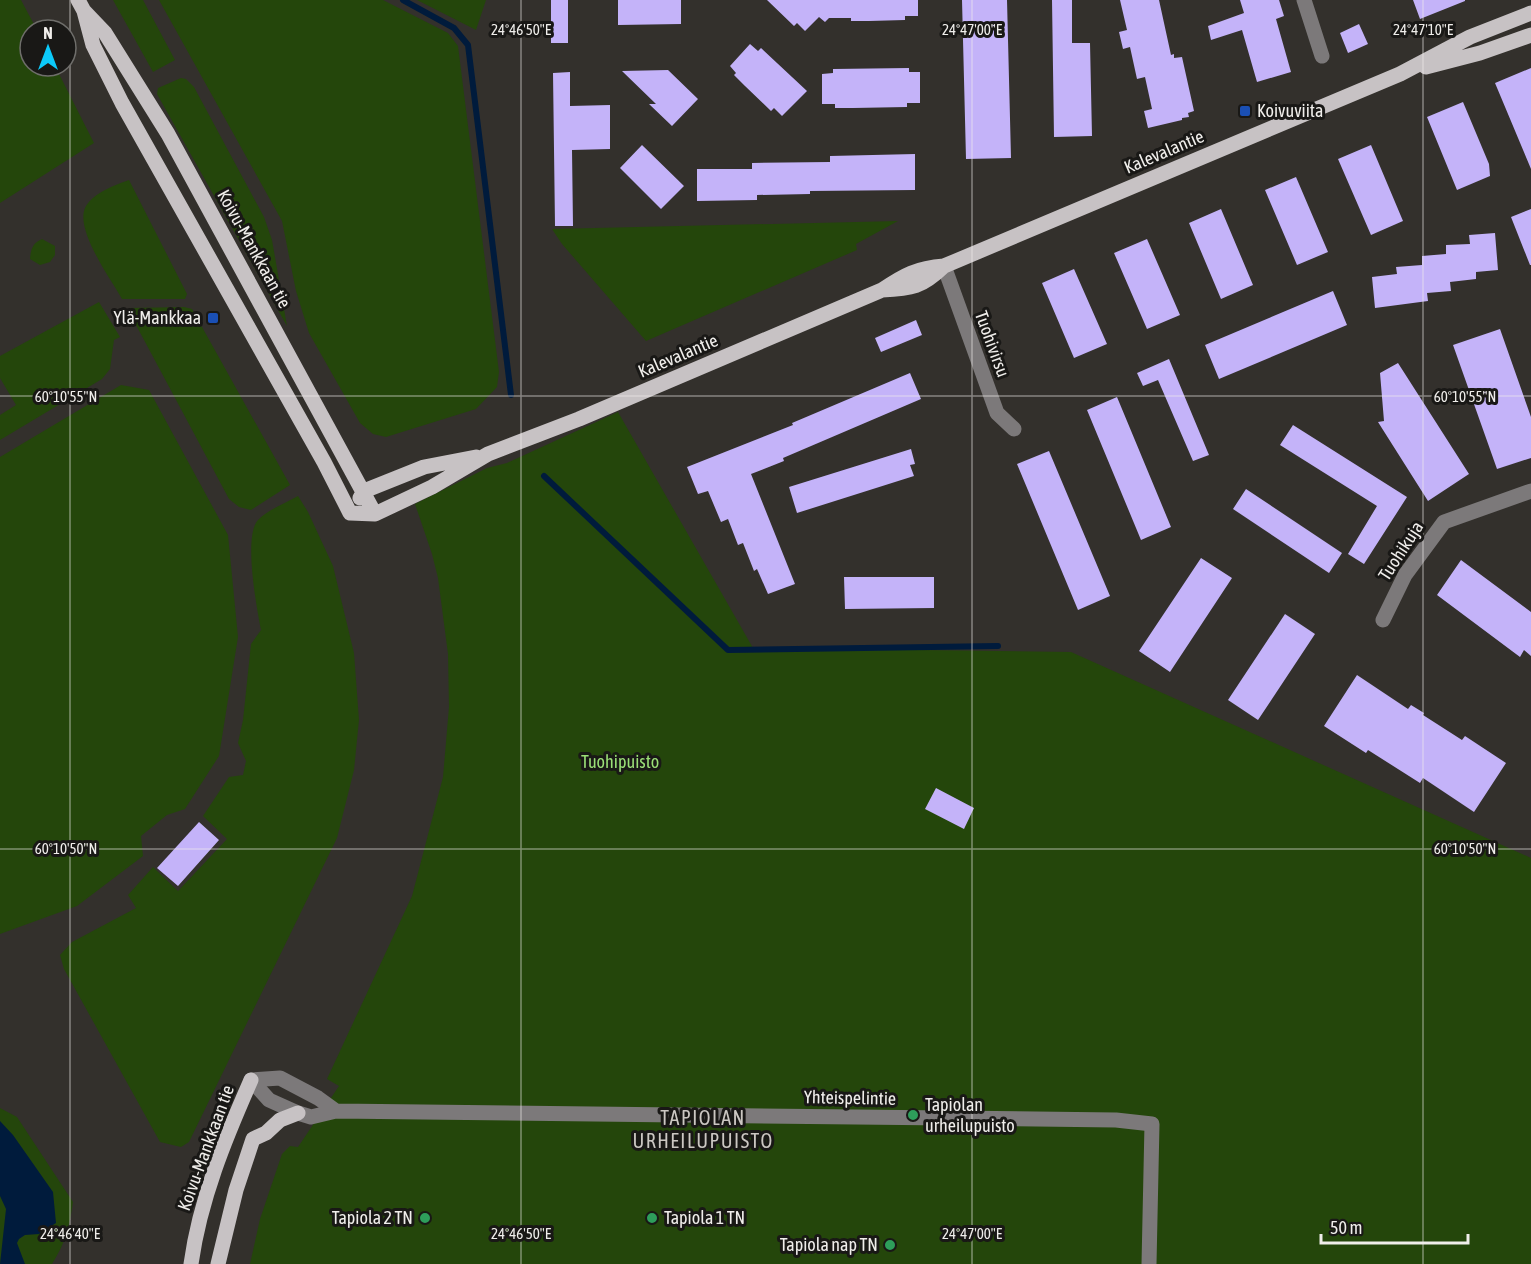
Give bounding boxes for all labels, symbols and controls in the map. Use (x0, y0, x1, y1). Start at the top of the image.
north arrow (18, 18, 78, 78)
text: 24°46'50"E (491, 21, 552, 38)
text: 24°47'00"E (942, 21, 1003, 38)
text: 24°47'10"E (1393, 21, 1454, 38)
text: N (43, 24, 53, 42)
place label: Koivuviita (1257, 100, 1323, 121)
marker: Koivuviita (1238, 104, 1252, 118)
street label: Kalevalantie (1121, 125, 1207, 178)
street label: Koivu-Mankkaan tie (213, 186, 296, 312)
place label: Ylä-Mankkaa (114, 307, 201, 328)
street label: Tuohivirsu (971, 308, 1014, 380)
marker: Ylä-Mankkaa (206, 311, 220, 325)
street label: Kalevalantie (635, 329, 721, 382)
text: 60°10'55"N (35, 388, 97, 405)
text: 60°10'55"N (1434, 388, 1496, 405)
street label: Tuohikuja (1374, 517, 1427, 584)
park label: Tuohipuisto (581, 751, 659, 772)
text: 60°10'50"N (35, 840, 97, 857)
text: 60°10'50"N (1434, 840, 1496, 857)
street label: Koivu-Mankkaan tie (173, 1082, 238, 1213)
street label: Yhteispelintie (804, 1086, 896, 1109)
place label: Tapiolan urheilupuisto (925, 1094, 1015, 1136)
district label: TAPIOLAN URHEILUPUISTO (632, 1106, 774, 1152)
marker: Tapiolan urheilupuisto (906, 1108, 920, 1122)
place label: Tapiola 2 TN (332, 1207, 413, 1228)
place label: Tapiola 1 TN (664, 1207, 745, 1228)
scale bar (1321, 1207, 1468, 1245)
marker: Tapiola 2 TN (418, 1211, 432, 1225)
marker: Tapiola 1 TN (645, 1211, 659, 1225)
text: 50 m (1330, 1217, 1362, 1238)
text: 24°46'40"E (40, 1225, 101, 1242)
text: 24°46'50"E (491, 1225, 552, 1242)
text: 24°47'00"E (942, 1225, 1003, 1242)
place label: Tapiola nap TN (780, 1234, 878, 1255)
marker: Tapiola nap TN (883, 1238, 897, 1252)

